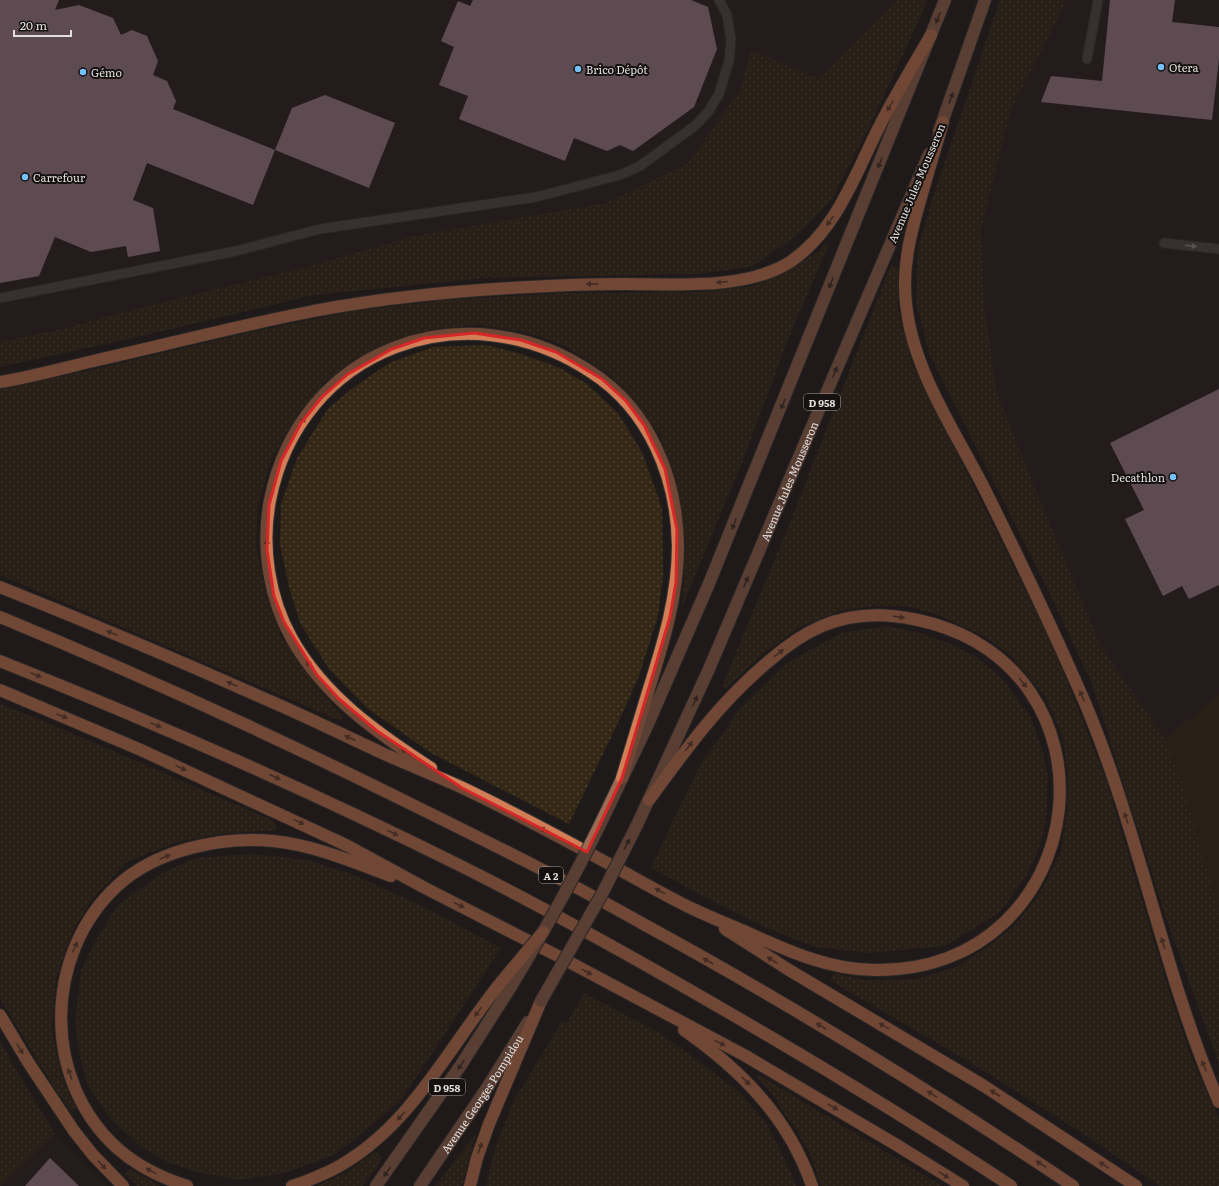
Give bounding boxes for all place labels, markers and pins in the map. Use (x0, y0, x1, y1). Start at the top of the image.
place label: Otera (1169, 59, 1199, 75)
place label: Brico Dépôt (586, 61, 648, 77)
marker: Otera (1156, 62, 1166, 72)
place label: Gémo (91, 64, 122, 80)
marker: Brico Dépôt (573, 64, 583, 74)
marker: Gémo (78, 67, 88, 77)
place label: Carrefour (33, 169, 86, 185)
marker: Carrefour (20, 172, 30, 182)
place label: Decathlon (1111, 469, 1165, 485)
marker: Decathlon (1168, 472, 1178, 482)

